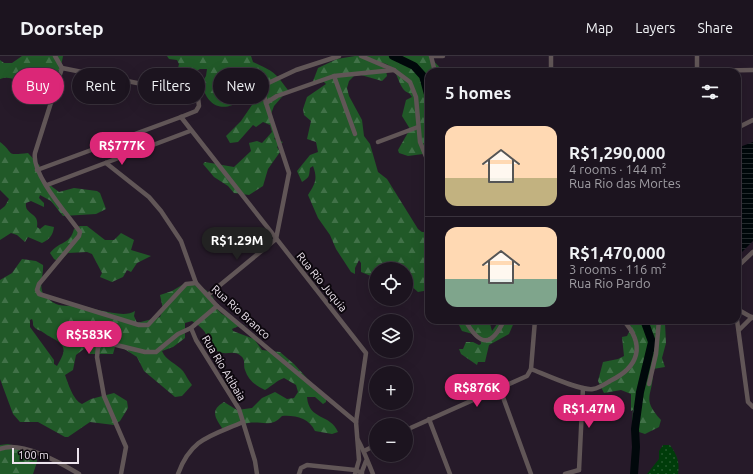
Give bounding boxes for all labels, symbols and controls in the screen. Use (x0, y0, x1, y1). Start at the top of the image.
text: Doorstep (20, 17, 104, 39)
text: Map (586, 20, 613, 36)
text: Layers (635, 20, 675, 36)
text: Share (697, 20, 733, 36)
chip: Buy (12, 68, 64, 104)
chip: Rent (72, 68, 130, 104)
chip: Filters (138, 68, 205, 104)
chip: New (213, 68, 269, 104)
icon: filters (699, 81, 721, 103)
text: 5 homes (445, 83, 511, 102)
pin: R$777K (89, 132, 155, 166)
text: R$777K (99, 138, 145, 152)
icon: home (477, 142, 525, 190)
text: R$1,290,000 (569, 143, 665, 162)
text: 4 rooms · 144 m² (569, 162, 666, 176)
text: Rua Rio das Mortes (569, 176, 681, 190)
pin: R$1.29M (200, 227, 274, 261)
text: R$1.29M (211, 233, 263, 247)
icon: home (477, 243, 525, 291)
text: R$1,470,000 (569, 243, 665, 262)
street label: Rua Rio Juquia (295, 250, 349, 314)
map controls (369, 262, 413, 462)
button: locate (369, 262, 413, 306)
text: 3 rooms · 116 m² (569, 262, 666, 276)
text: Rua Rio Pardo (569, 276, 651, 290)
street label: Rua Rio Branco (209, 283, 273, 341)
button: layers (369, 314, 413, 358)
pin: R$583K (56, 321, 122, 355)
text: R$583K (66, 327, 112, 341)
street label: Rua Rio Atibaia (200, 333, 248, 403)
button: + (369, 366, 413, 410)
pin: R$876K (444, 374, 510, 408)
text: R$876K (454, 380, 500, 394)
pin: R$1.47M (552, 395, 626, 429)
text: R$1.47M (563, 401, 615, 415)
button: − (369, 418, 413, 462)
scale bar (12, 446, 79, 465)
text: 100 m (18, 449, 49, 461)

